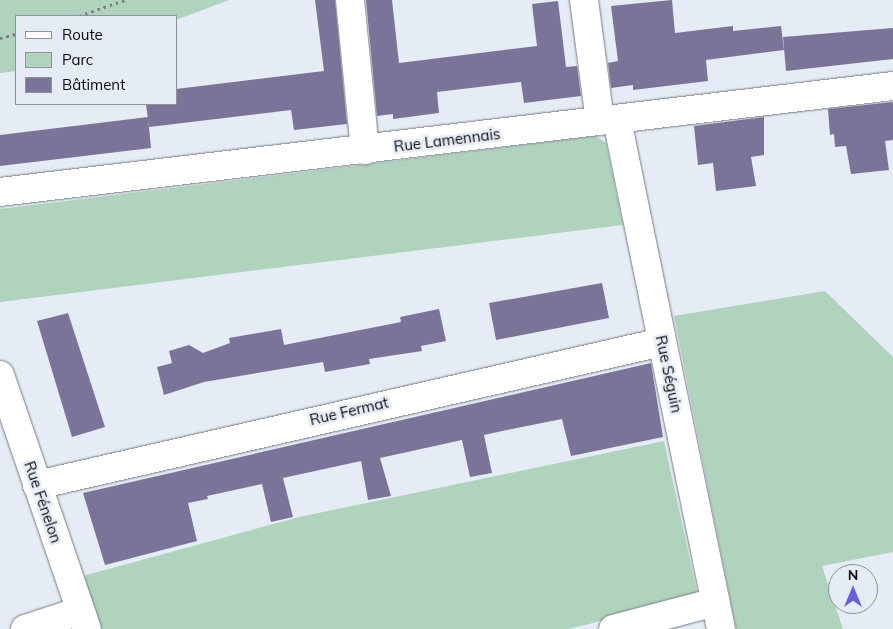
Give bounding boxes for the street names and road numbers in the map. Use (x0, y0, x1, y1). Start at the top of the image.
street label: Rue Lamennais (393, 125, 501, 155)
street label: Rue Séguin (652, 334, 686, 414)
street label: Rue Fermat (308, 393, 390, 429)
street label: Rue Fénelon (21, 459, 65, 545)

